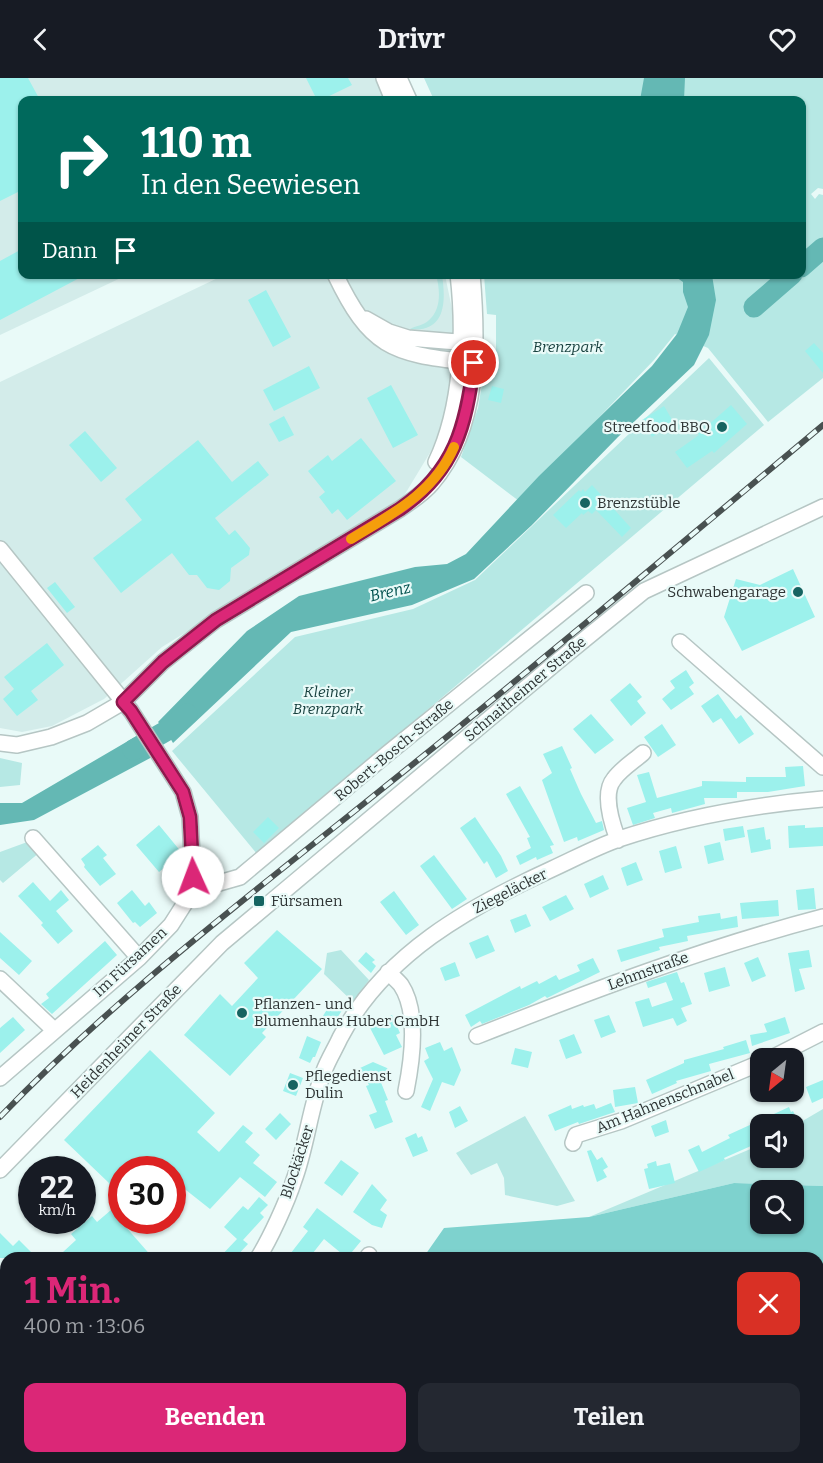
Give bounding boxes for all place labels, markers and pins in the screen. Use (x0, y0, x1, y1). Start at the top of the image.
pin (448, 337, 499, 388)
place label: Streetfood BBQ (603, 418, 712, 436)
marker: Streetfood BBQ (715, 420, 729, 434)
place label: Brenzstüble (597, 494, 681, 512)
marker: Brenzstüble (578, 496, 592, 510)
place label: Schwabengarage (667, 583, 786, 601)
marker: Schwabengarage (791, 585, 805, 599)
place label: Fürsamen (271, 892, 343, 910)
marker: Fürsamen (252, 894, 266, 908)
place label: Pflanzen- und Blumenhaus Huber GmbH (254, 995, 440, 1030)
marker: Pflanzen- und Blumenhaus Huber GmbH (235, 1006, 249, 1020)
place label: Pflegedienst Dulin (305, 1067, 392, 1102)
marker: Pflegedienst Dulin (286, 1078, 300, 1092)

